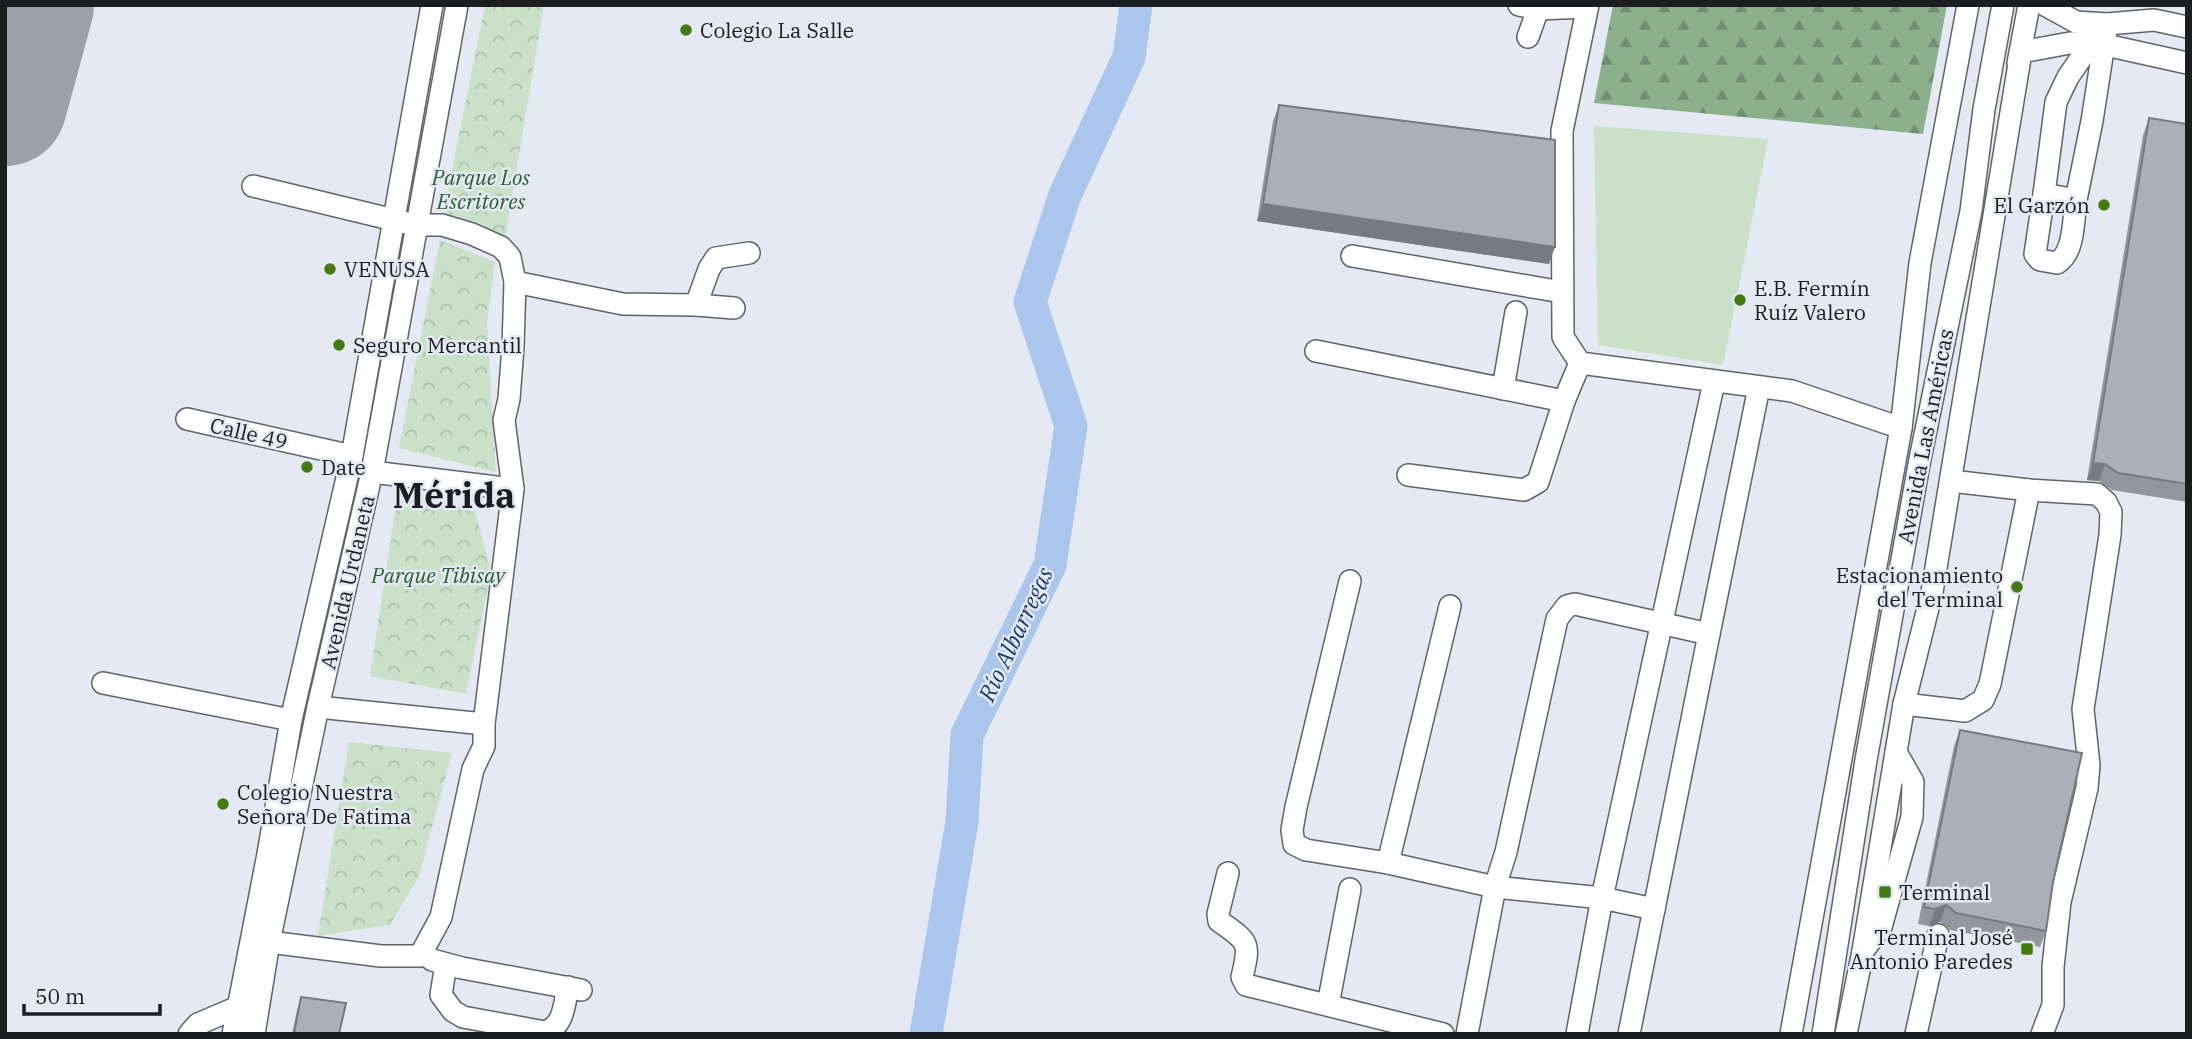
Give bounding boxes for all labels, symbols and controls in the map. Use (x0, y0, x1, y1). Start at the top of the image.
place label: Colegio La Salle (700, 16, 854, 44)
marker: Colegio La Salle (678, 22, 694, 38)
park label: Parque Los Escritores (431, 163, 530, 215)
place label: El Garzón (1994, 191, 2090, 219)
marker: El Garzón (2096, 197, 2112, 213)
place label: VENUSA (344, 255, 430, 283)
marker: VENUSA (322, 261, 338, 277)
place label: E.B. Fermín Ruíz Valero (1754, 274, 1870, 326)
marker: E.B. Fermín Ruíz Valero (1732, 292, 1748, 308)
street label: Avenida Las Américas (1890, 326, 1960, 546)
place label: Seguro Mercantil (353, 331, 522, 359)
marker: Seguro Mercantil (331, 337, 347, 353)
street label: Calle 49 (207, 410, 291, 456)
place label: Date (321, 453, 366, 481)
marker: Date (299, 459, 315, 475)
district label: Mérida (393, 472, 515, 518)
street label: Avenida Urdaneta (313, 492, 381, 672)
park label: Parque Tibisay (370, 561, 507, 589)
place label: Estacionamiento del Terminal (1836, 561, 2003, 613)
water label: Río Albarregas (970, 562, 1059, 707)
marker: Estacionamiento del Terminal (2009, 579, 2025, 595)
place label: Colegio Nuestra Señora De Fatima (237, 778, 412, 830)
marker: Colegio Nuestra Señora De Fatima (215, 796, 231, 812)
place label: Terminal (1899, 878, 1990, 906)
marker: Terminal (1877, 884, 1893, 900)
place label: Terminal José Antonio Paredes (1850, 923, 2013, 975)
marker: Terminal José Antonio Paredes (2019, 941, 2035, 957)
scale bar (24, 972, 161, 1016)
text: 50 m (35, 982, 85, 1010)

